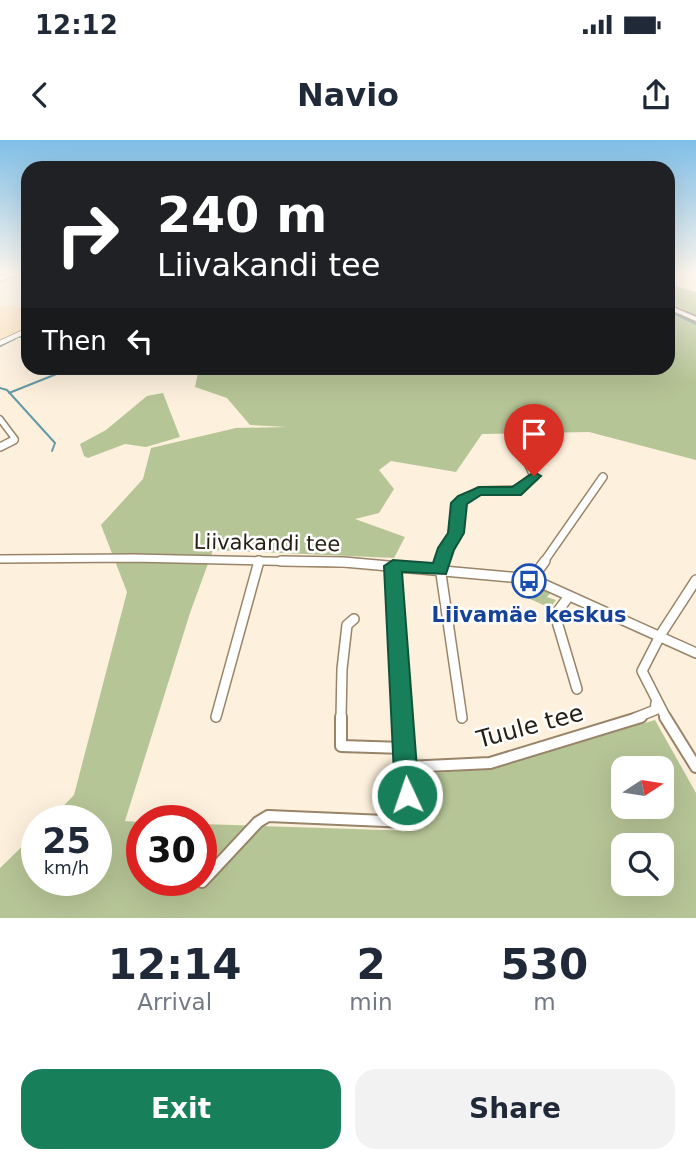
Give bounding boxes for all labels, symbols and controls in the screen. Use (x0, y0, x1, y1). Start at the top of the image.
text: 12:12 (35, 10, 118, 40)
icon: back (21, 76, 59, 114)
text: Navio (297, 76, 399, 114)
icon: share (637, 76, 675, 114)
text: 240 m (157, 187, 327, 244)
icon: right (42, 189, 133, 280)
text: Liivakandi tee (157, 246, 380, 284)
icon: left (121, 322, 159, 360)
text: Then (42, 326, 107, 356)
pin (504, 404, 564, 476)
icon: arrive (515, 415, 553, 453)
street label: Liivakandi tee (194, 530, 340, 556)
bus stop icon: Liivamäe keskus (510, 562, 548, 600)
place label: Liivamäe keskus (432, 603, 626, 627)
street label: Tuule tee (473, 698, 586, 754)
north arrow (611, 756, 674, 819)
map controls (611, 756, 674, 896)
position arrow (370, 758, 444, 832)
speed limit sign: 30 (126, 805, 217, 896)
text: 25 (42, 821, 91, 861)
button: search (611, 833, 674, 896)
text: km/h (44, 857, 89, 878)
text: 12:14 (108, 940, 242, 989)
text: 2 (356, 940, 386, 989)
text: 530 (501, 940, 588, 989)
text: Arrival (137, 989, 212, 1015)
text: min (349, 989, 393, 1015)
text: m (533, 989, 556, 1015)
button: Exit (21, 1069, 341, 1149)
button: Share (355, 1069, 675, 1149)

